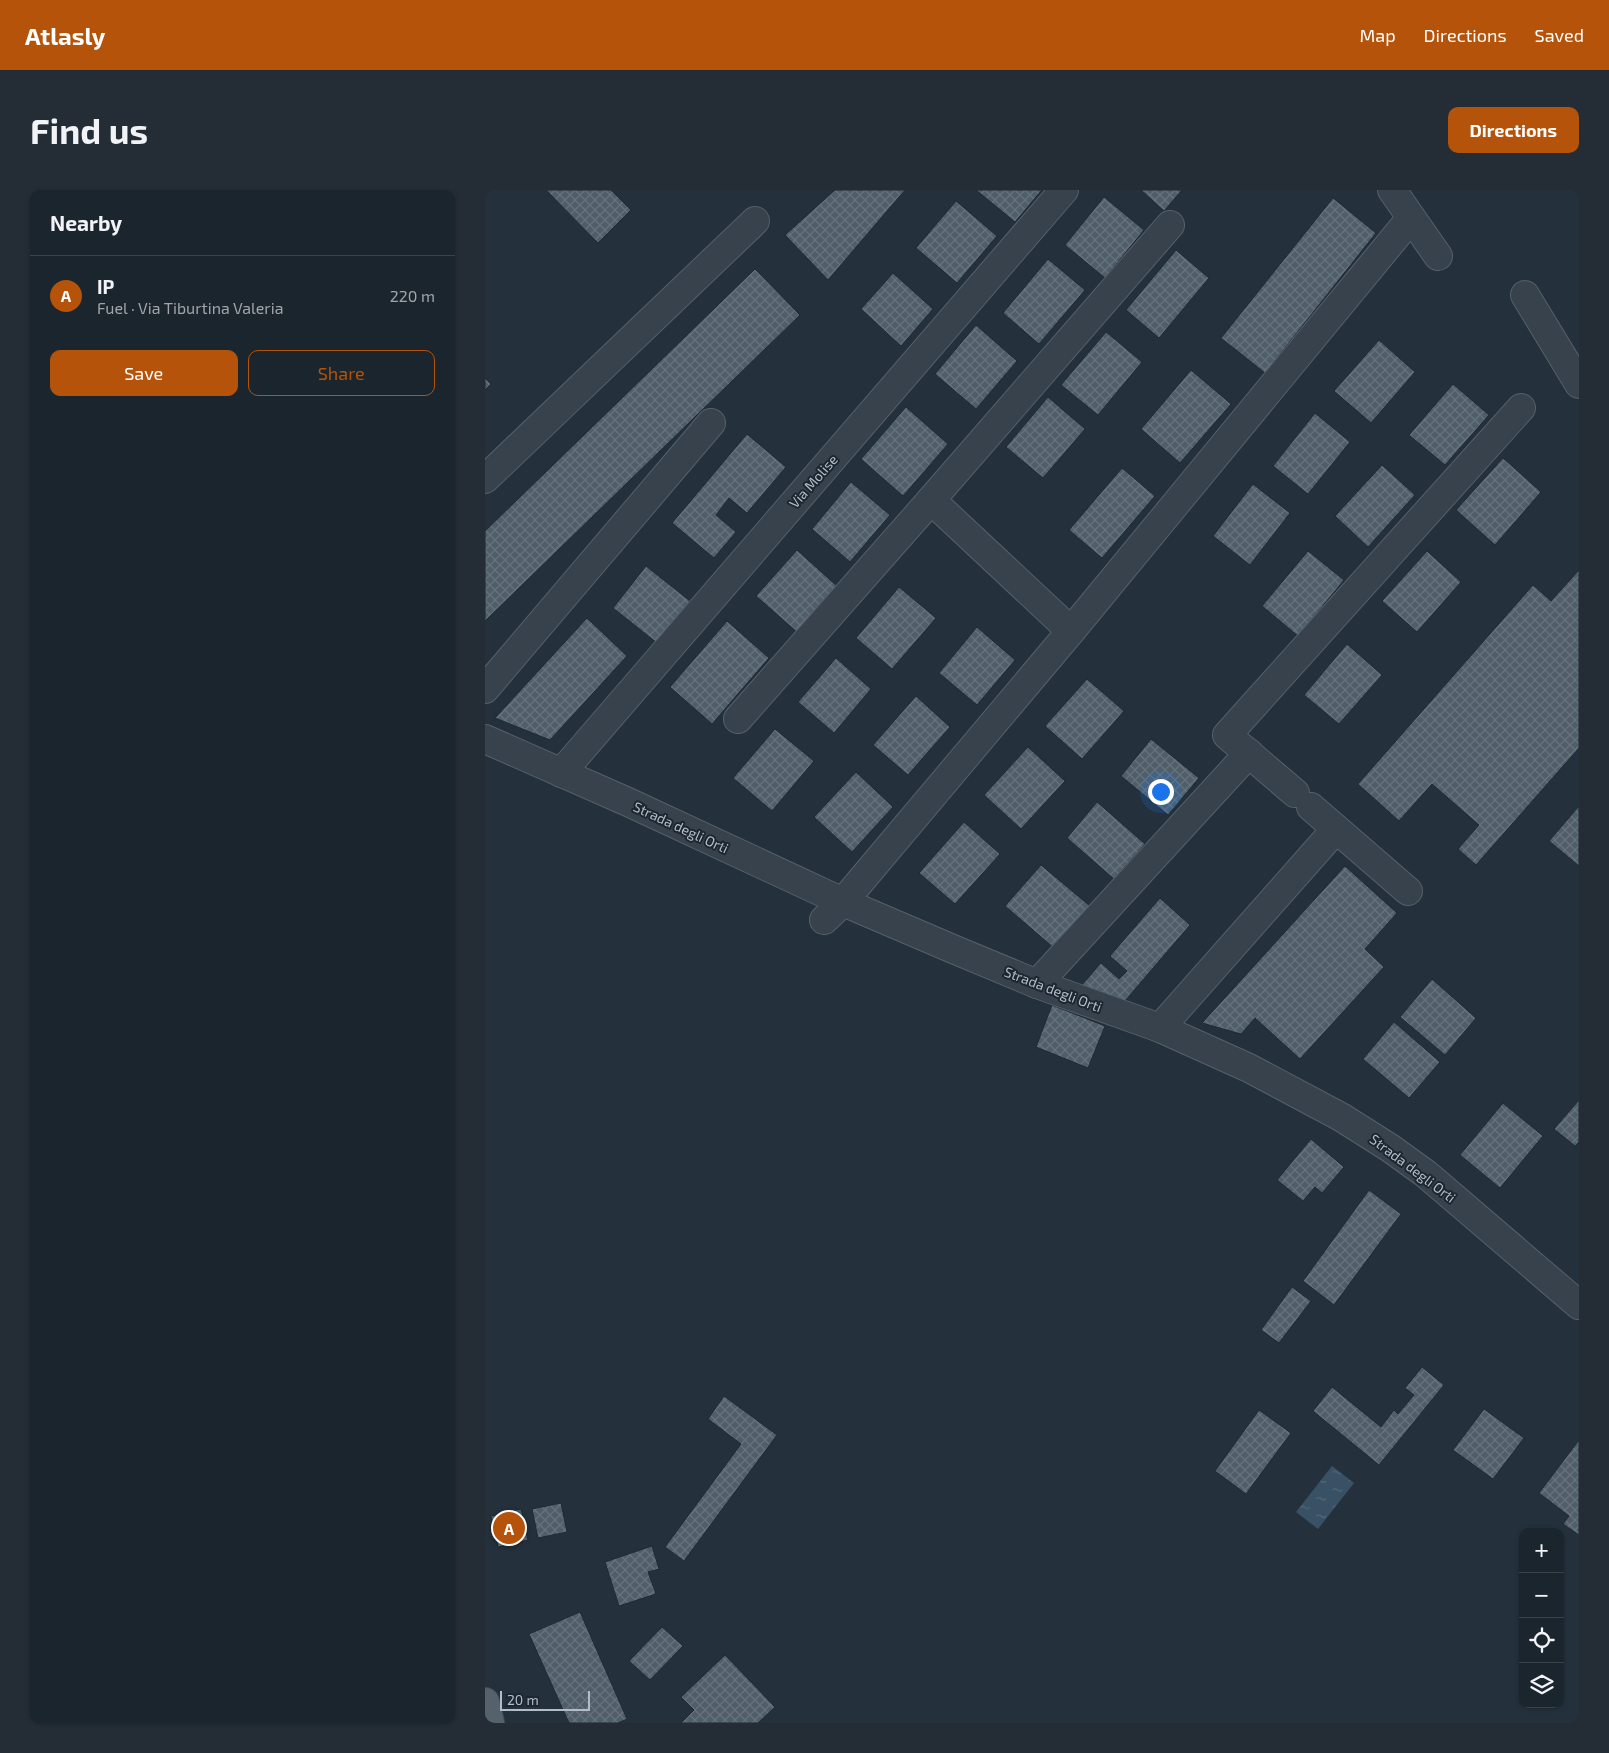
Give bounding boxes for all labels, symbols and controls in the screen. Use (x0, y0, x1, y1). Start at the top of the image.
text: Atlasly (25, 21, 105, 50)
text: Map (1359, 24, 1396, 46)
text: Directions (1424, 24, 1507, 46)
text: Saved (1535, 24, 1584, 46)
button: Directions (1448, 107, 1579, 153)
text: Find us (30, 109, 148, 151)
text: Nearby (50, 210, 122, 235)
text: IP (97, 275, 114, 298)
text: A (61, 286, 71, 305)
text: 220 m (390, 286, 435, 305)
text: Fuel · Via Tiburtina Valeria (97, 298, 284, 317)
button: Save (50, 350, 238, 396)
button: Share (248, 350, 435, 396)
street label: Via Molise (785, 451, 841, 511)
your location (1148, 779, 1174, 805)
street label: Strada degli Orti (631, 798, 731, 856)
street label: Strada degli Orti (1002, 963, 1104, 1015)
street label: Strada degli Orti (1367, 1130, 1459, 1206)
pin: A (493, 1509, 525, 1547)
map controls (1519, 1528, 1564, 1708)
button: + (1519, 1528, 1564, 1573)
button: − (1519, 1573, 1564, 1618)
button: locate (1519, 1618, 1564, 1663)
button: layers (1519, 1663, 1564, 1708)
scale bar (500, 1688, 590, 1711)
text: 20 m (507, 1691, 539, 1708)

